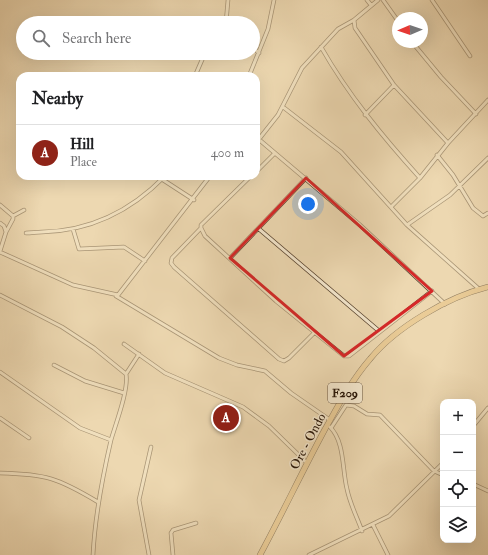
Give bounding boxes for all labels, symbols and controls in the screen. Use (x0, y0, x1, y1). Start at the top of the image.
north arrow (392, 12, 428, 48)
search box (16, 16, 260, 60)
icon: search (30, 27, 52, 49)
text: Search here (62, 29, 131, 48)
text: Nearby (32, 88, 83, 109)
text: Hill (70, 135, 94, 154)
text: A (41, 145, 49, 161)
text: 400 m (211, 145, 244, 161)
text: Place (70, 154, 97, 170)
your location (298, 194, 318, 214)
road number: F209 (328, 383, 362, 403)
map controls (440, 399, 476, 543)
button: + (440, 399, 476, 435)
pin: A (213, 403, 239, 433)
street label: Ore - Ondo (286, 410, 329, 472)
button: − (440, 435, 476, 471)
button: locate (440, 471, 476, 507)
button: layers (440, 507, 476, 543)

